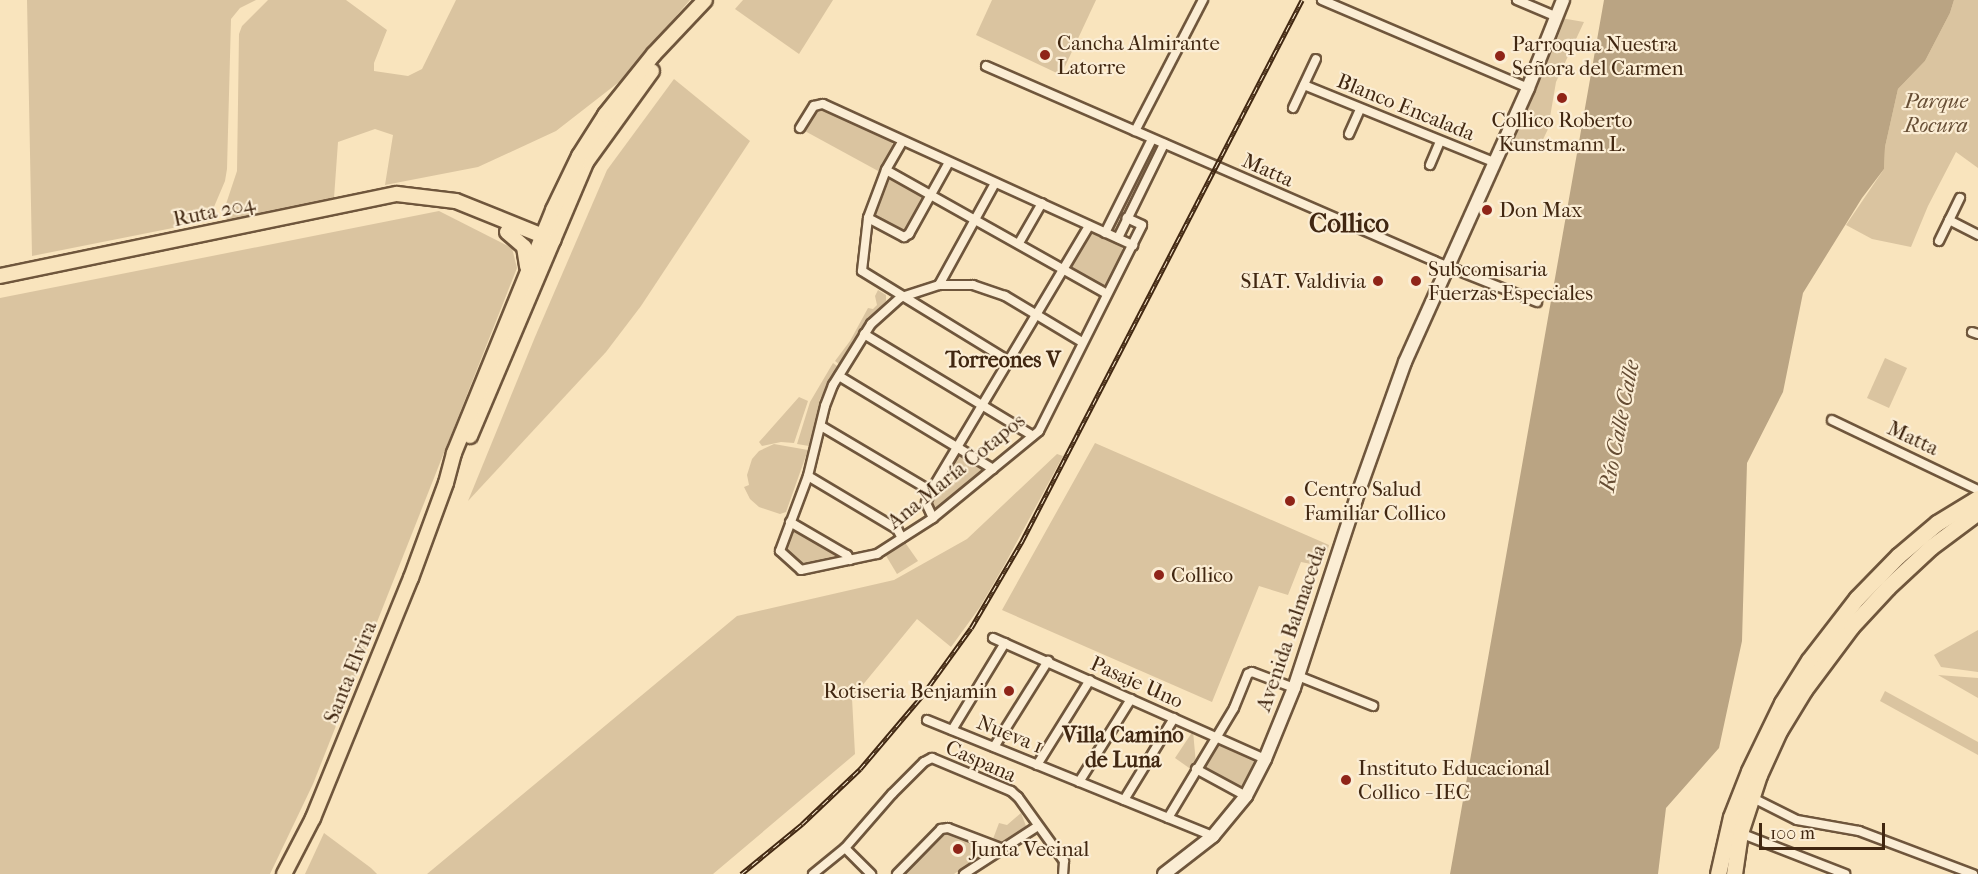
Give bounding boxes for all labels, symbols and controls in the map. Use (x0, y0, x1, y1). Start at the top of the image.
place label: Cancha Almirante Latorre (1057, 30, 1220, 80)
place label: Parroquia Nuestra Señora del Carmen (1512, 31, 1684, 81)
marker: Cancha Almirante Latorre (1038, 48, 1052, 62)
marker: Parroquia Nuestra Señora del Carmen (1493, 49, 1507, 63)
street label: Blanco Encalada (1333, 68, 1479, 146)
park label: Parque Rocura (1904, 88, 1968, 138)
marker: Collico Roberto Kunstmann L. (1555, 91, 1569, 105)
place label: Collico Roberto Kunstmann L. (1492, 107, 1632, 157)
street label: Matta (1238, 148, 1298, 192)
street label: Ruta 204 (171, 190, 257, 232)
place label: Don Max (1499, 197, 1582, 223)
marker: Don Max (1480, 203, 1494, 217)
district label: Collico (1309, 208, 1389, 240)
place label: Subcomisaria Fuerzas Especiales (1428, 256, 1593, 306)
place label: SIAT. Valdivia (1241, 268, 1366, 294)
marker: SIAT. Valdivia (1371, 274, 1385, 288)
marker: Subcomisaria Fuerzas Especiales (1409, 274, 1423, 288)
district label: Torreones V (945, 348, 1061, 374)
water label: Río Calle Calle (1594, 358, 1646, 494)
street label: Ana María Cotapos (882, 408, 1030, 534)
street label: Matta (1883, 415, 1943, 461)
place label: Centro Salud Familiar Collico (1304, 476, 1446, 526)
marker: Centro Salud Familiar Collico (1281, 492, 1299, 510)
street label: Avenida Balmaceda (1251, 541, 1331, 715)
place label: Collico (1171, 562, 1233, 588)
marker: Collico (1152, 568, 1166, 582)
street label: Santa Elvira (318, 617, 382, 727)
street label: Pasaje Uno (1087, 650, 1187, 714)
place label: Rotiseria Benjamin (823, 678, 997, 704)
marker: Rotiseria Benjamin (1002, 684, 1016, 698)
street label: Nueva 1 (973, 709, 1047, 759)
district label: Villa Camino de Luna (1062, 722, 1184, 774)
street label: Caspana (942, 734, 1020, 788)
place label: Instituto Educacional Collico - IEC (1358, 755, 1550, 805)
marker: Instituto Educacional Collico - IEC (1339, 773, 1353, 787)
scale bar (1762, 811, 1888, 849)
text: 100 m (1770, 823, 1815, 844)
place label: Junta Vecinal (970, 836, 1089, 862)
marker: Junta Vecinal (951, 842, 965, 856)

